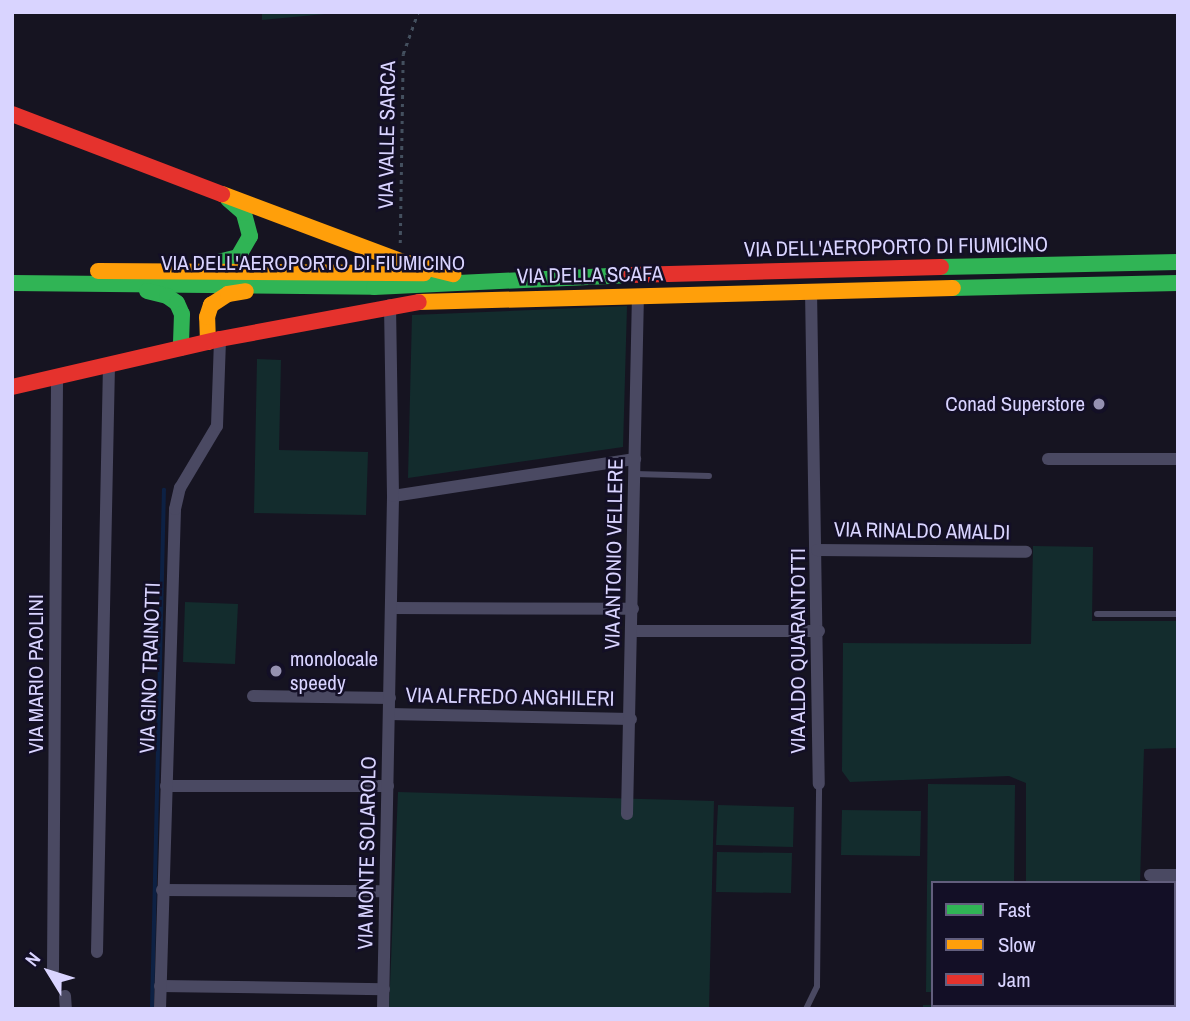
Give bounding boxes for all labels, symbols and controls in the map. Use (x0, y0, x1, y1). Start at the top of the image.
street label: VIA VALLE SARCA (373, 60, 401, 210)
street label: VIA DELL'AEROPORTO DI FIUMICINO (743, 232, 1049, 262)
street label: VIA DELL'AEROPORTO DI FIUMICINO (160, 250, 466, 276)
street label: VIA DELLA SCAFA (516, 261, 664, 289)
place label: Conad Superstore (945, 391, 1085, 417)
marker: Conad Superstore (1091, 396, 1107, 412)
street label: VIA ANTONIO VELLERE (600, 457, 628, 651)
street label: VIA RINALDO AMALDI (833, 517, 1011, 545)
street label: VIA ALDO QUARANTOTTI (785, 547, 811, 755)
street label: VIA GINO TRAINOTTI (134, 581, 166, 755)
street label: VIA MARIO PAOLINI (23, 594, 49, 754)
place label: monolocale speedy (290, 646, 378, 696)
marker: monolocale speedy (268, 663, 284, 679)
street label: VIA ALFREDO ANGHILERI (404, 683, 616, 711)
street label: VIA MONTE SOLAROLO (353, 756, 381, 950)
legend (931, 881, 1176, 1007)
text: Fast (998, 895, 1031, 924)
text: Slow (998, 930, 1035, 959)
north arrow (14, 937, 84, 1007)
text: N (19, 947, 46, 972)
text: Jam (998, 965, 1031, 994)

